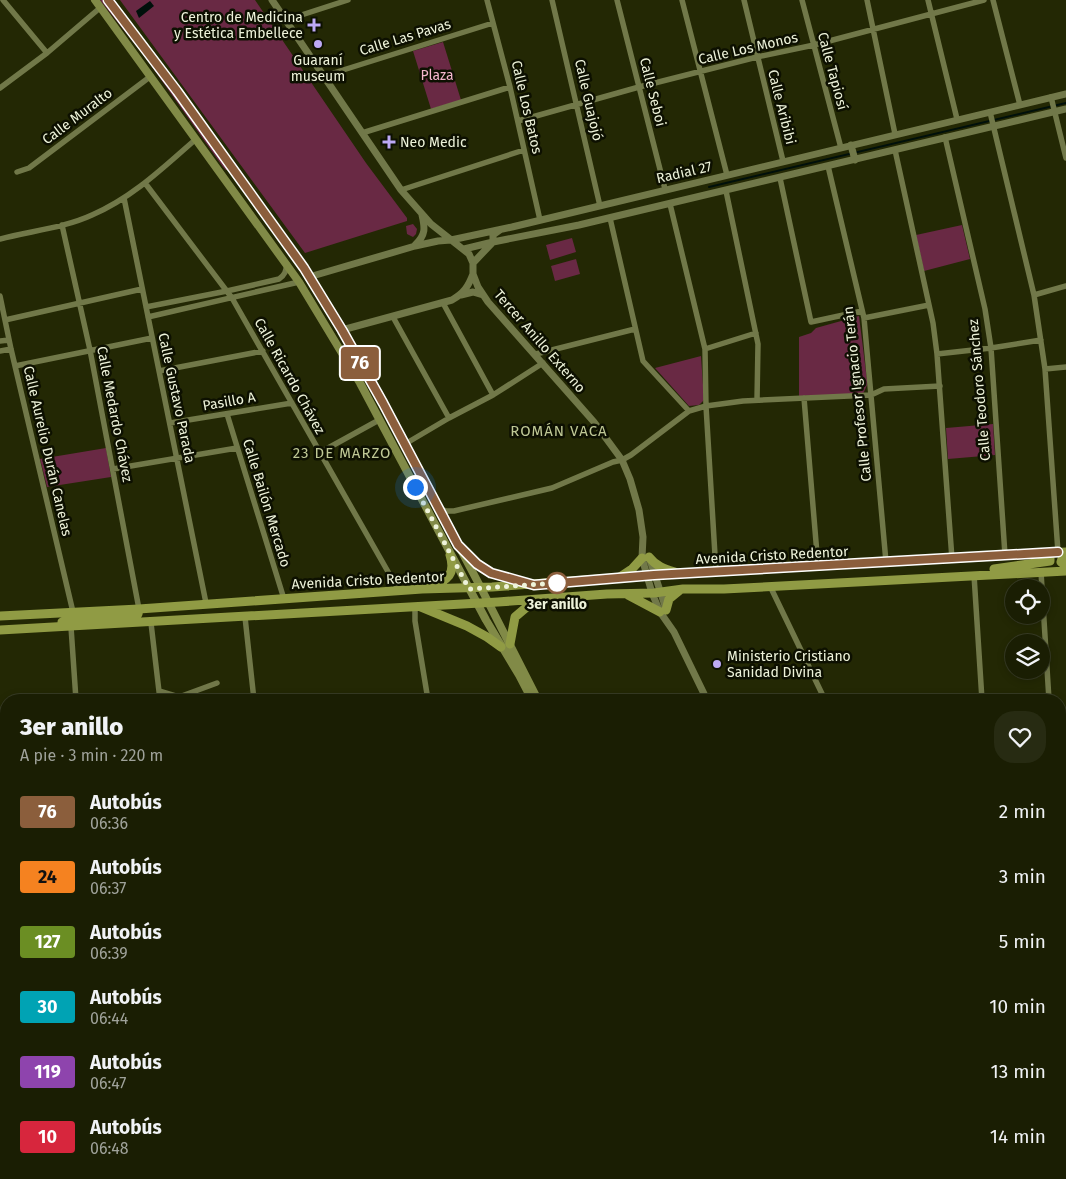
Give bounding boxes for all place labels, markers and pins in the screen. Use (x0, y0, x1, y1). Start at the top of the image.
place label: Centro de Medicina y Estética Embellece (174, 9, 303, 42)
marker: Centro de Medicina y Estética Embellece (307, 18, 321, 32)
marker: Guaraní museum (312, 38, 324, 50)
place label: Guaraní museum (291, 52, 345, 85)
place label: Neo Medic (400, 134, 467, 151)
marker: Neo Medic (382, 135, 396, 149)
marker: 3er anillo (546, 572, 568, 594)
place label: 3er anillo (526, 596, 587, 613)
place label: Ministerio Cristiano Sanidad Divina (727, 648, 851, 681)
marker: Ministerio Cristiano Sanidad Divina (711, 658, 723, 670)

